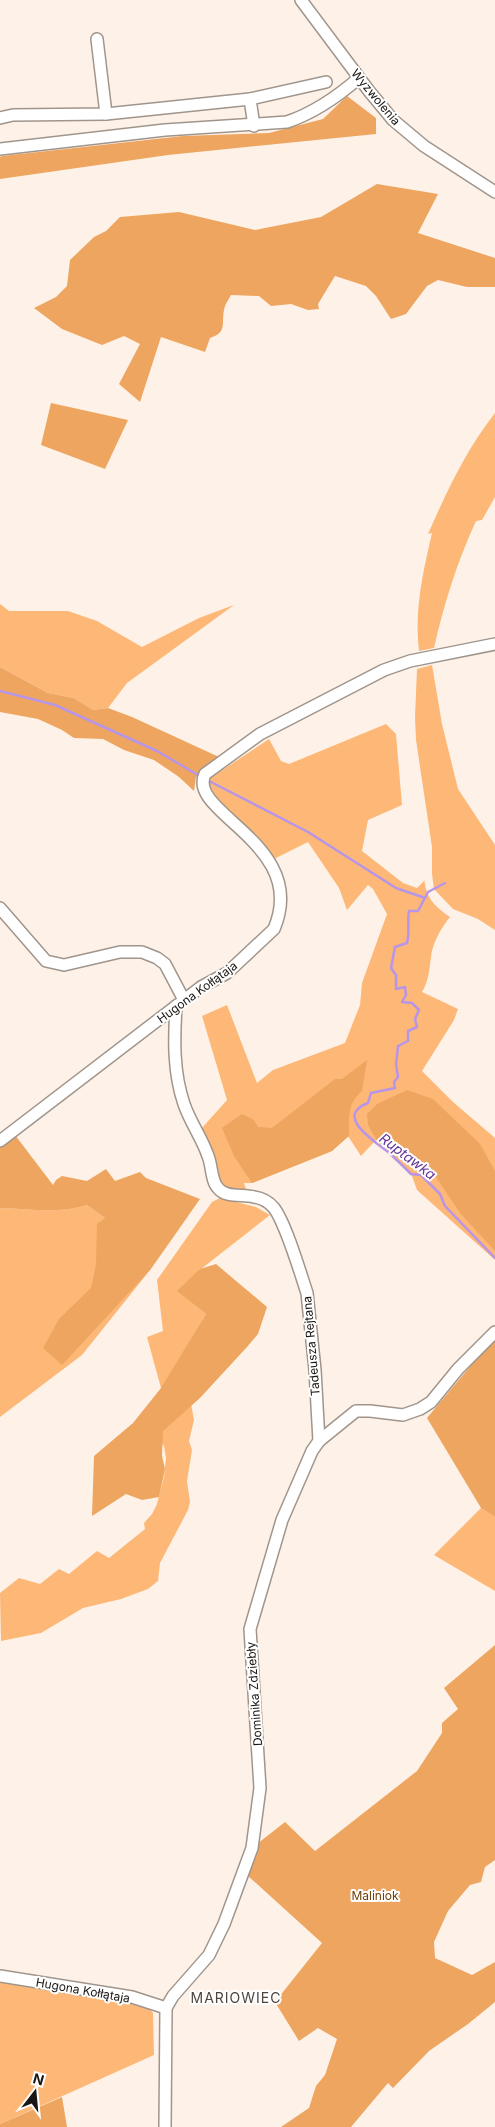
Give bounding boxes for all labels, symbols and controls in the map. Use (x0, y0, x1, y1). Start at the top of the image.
street label: Wyzwolenia (348, 66, 404, 128)
street label: Hugona Kołłątaja (154, 958, 240, 1026)
water label: Ruptawka (376, 1129, 440, 1183)
street label: Tadeusza Rejtana (299, 1295, 323, 1397)
street label: Dominika Zdziebły (243, 1641, 265, 1747)
park label: Maliniok (351, 1888, 399, 1903)
street label: Hugona Kołłątaja (35, 1974, 131, 2006)
district label: MARIOWIEC (191, 1989, 281, 2006)
north arrow (10, 2067, 60, 2117)
text: N (31, 2069, 46, 2089)

